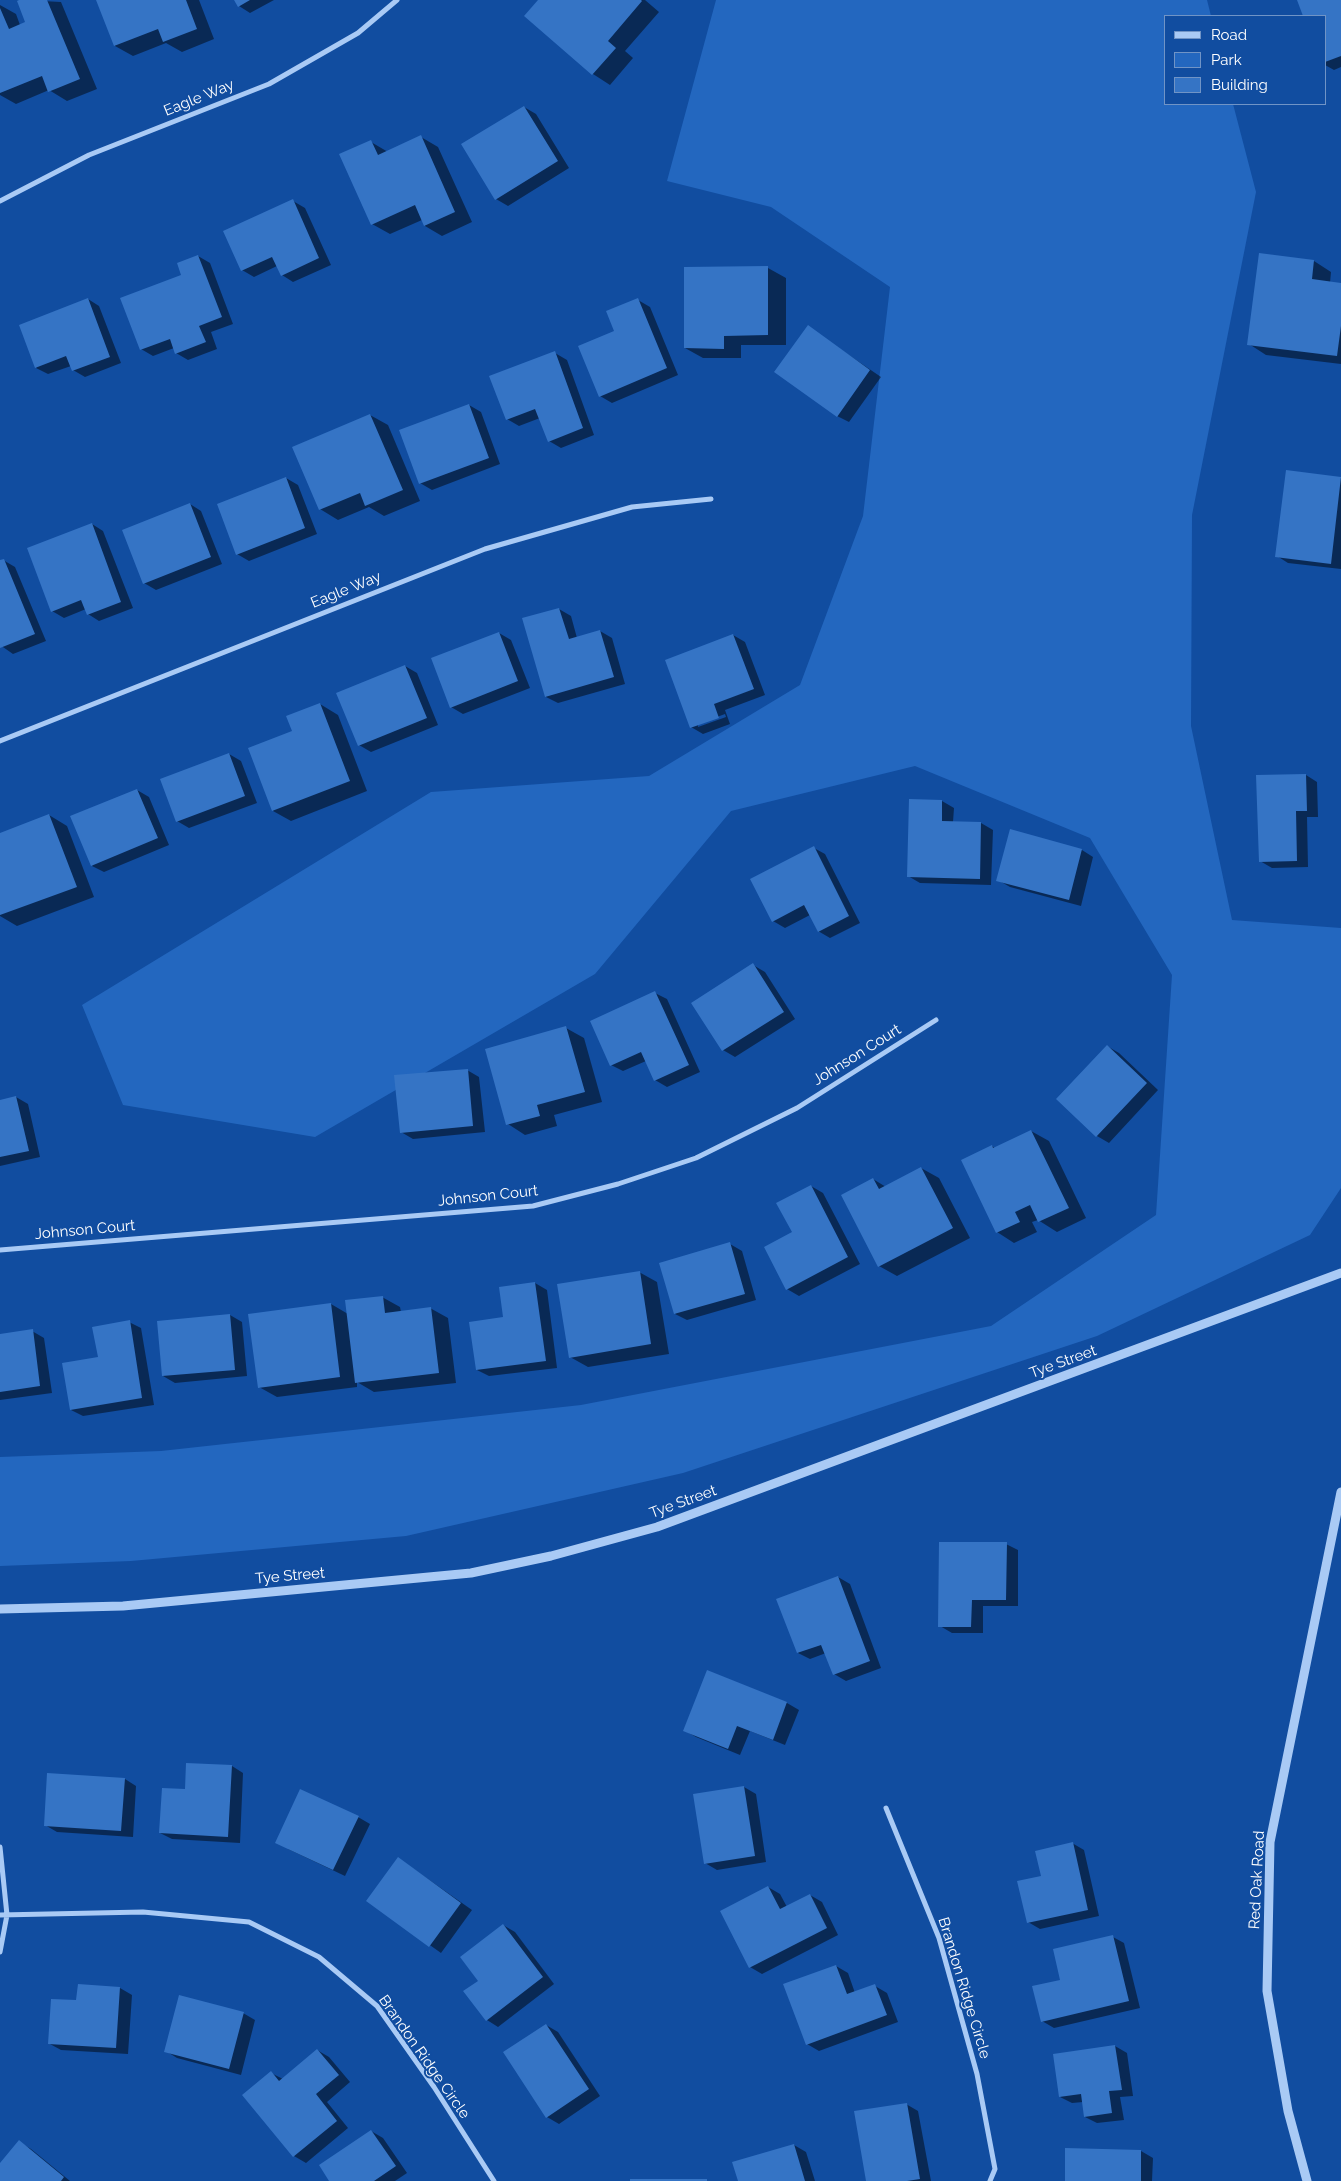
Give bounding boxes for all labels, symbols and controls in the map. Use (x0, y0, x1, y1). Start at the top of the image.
legend (1164, 15, 1326, 105)
text: Road (1211, 26, 1247, 44)
text: Park (1211, 51, 1242, 69)
street label: Eagle Way (161, 76, 237, 120)
text: Building (1211, 76, 1268, 94)
street label: Eagle Way (308, 568, 384, 612)
street label: Johnson Court (810, 1021, 904, 1089)
street label: Johnson Court (437, 1182, 539, 1210)
street label: Johnson Court (34, 1217, 136, 1243)
street label: Tye Street (1027, 1342, 1099, 1382)
street label: Tye Street (647, 1482, 719, 1522)
street label: Tye Street (254, 1564, 326, 1588)
street label: Red Oak Road (1245, 1830, 1269, 1930)
street label: Brandon Ridge Circle (934, 1915, 994, 2061)
street label: Brandon Ridge Circle (375, 1992, 473, 2122)

